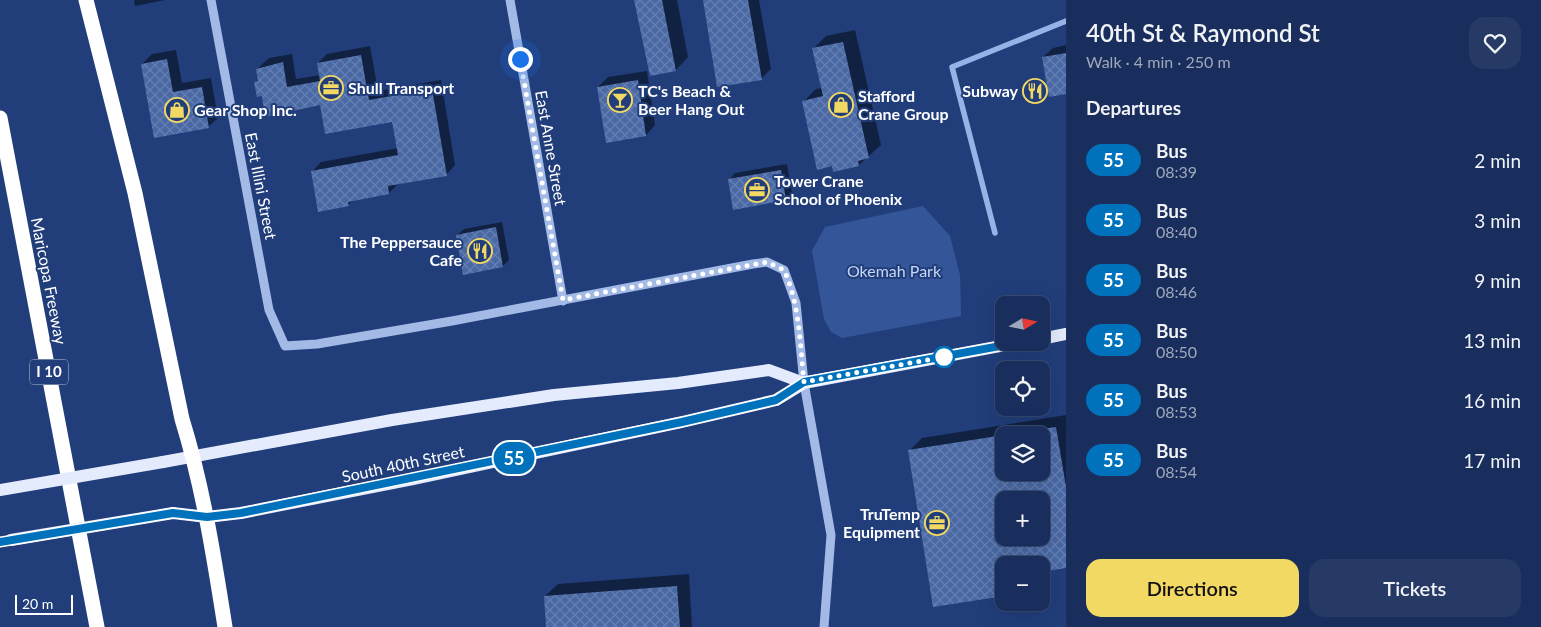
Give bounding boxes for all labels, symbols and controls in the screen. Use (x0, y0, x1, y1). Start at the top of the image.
button: heart (1469, 17, 1521, 69)
text: 40th St & Raymond St (1086, 18, 1320, 47)
your location (508, 47, 533, 72)
text: Walk · 4 min · 250 m (1086, 52, 1231, 71)
office icon: Shull Transport (318, 75, 344, 101)
place label: Shull Transport (348, 78, 454, 97)
restaurant icon: Subway (1022, 78, 1048, 104)
place label: TC's Beach & Beer Hang Out (638, 81, 744, 118)
place label: Subway (962, 81, 1019, 100)
place label: Stafford Crane Group (858, 86, 949, 123)
bar icon: TC's Beach & Beer Hang Out (607, 87, 633, 113)
street label: East Anne Street (532, 89, 571, 207)
shop icon: Stafford Crane Group (828, 92, 854, 118)
text: Departures (1086, 96, 1181, 119)
shop icon: Gear Shop Inc. (164, 97, 190, 123)
place label: Gear Shop Inc. (194, 100, 297, 119)
street label: East Illini Street (242, 131, 281, 241)
text: Bus (1156, 139, 1187, 162)
text: 55 (1103, 149, 1124, 171)
text: 2 min (1474, 149, 1521, 172)
text: 08:39 (1156, 162, 1197, 181)
place label: Tower Crane School of Phoenix (774, 171, 903, 208)
office icon: Tower Crane School of Phoenix (744, 177, 770, 203)
text: Bus (1156, 199, 1187, 222)
text: 55 (1103, 209, 1124, 231)
text: 3 min (1474, 209, 1521, 232)
street label: Maricopa Freeway (28, 216, 71, 347)
text: 08:40 (1156, 222, 1197, 241)
place label: The Peppersauce Cafe (340, 232, 462, 269)
restaurant icon: The Peppersauce Cafe (467, 238, 493, 264)
text: Bus (1156, 259, 1187, 282)
park label: Okemah Park (847, 261, 942, 280)
text: 55 (1103, 269, 1124, 291)
text: 9 min (1474, 269, 1521, 292)
text: 08:46 (1156, 282, 1197, 301)
north arrow (995, 296, 1050, 351)
map controls (995, 296, 1050, 611)
text: Bus (1156, 319, 1187, 342)
text: 55 (1103, 329, 1124, 351)
text: 13 min (1463, 329, 1521, 352)
text: 08:50 (1156, 342, 1197, 361)
unlabelled marker (933, 346, 955, 368)
road number: I 10 (30, 360, 68, 384)
button: locate (995, 361, 1050, 416)
text: Bus (1156, 379, 1187, 402)
text: 55 (1103, 389, 1124, 411)
text: 16 min (1463, 389, 1521, 412)
text: 08:53 (1156, 402, 1197, 421)
button: layers (995, 426, 1050, 481)
text: Bus (1156, 439, 1187, 462)
street label: South 40th Street (340, 441, 466, 486)
line badge: 55 (492, 442, 536, 474)
text: 55 (504, 447, 524, 469)
text: 55 (1103, 449, 1124, 471)
text: 17 min (1463, 449, 1521, 472)
text: 08:54 (1156, 462, 1197, 481)
button: + (995, 491, 1050, 546)
place label: TruTemp Equipment (843, 504, 920, 541)
office icon: TruTemp Equipment (924, 510, 950, 536)
button: − (995, 556, 1050, 611)
button: Directions (1086, 559, 1299, 617)
button: Tickets (1309, 559, 1521, 617)
scale bar (15, 592, 72, 615)
text: 20 m (22, 595, 53, 612)

